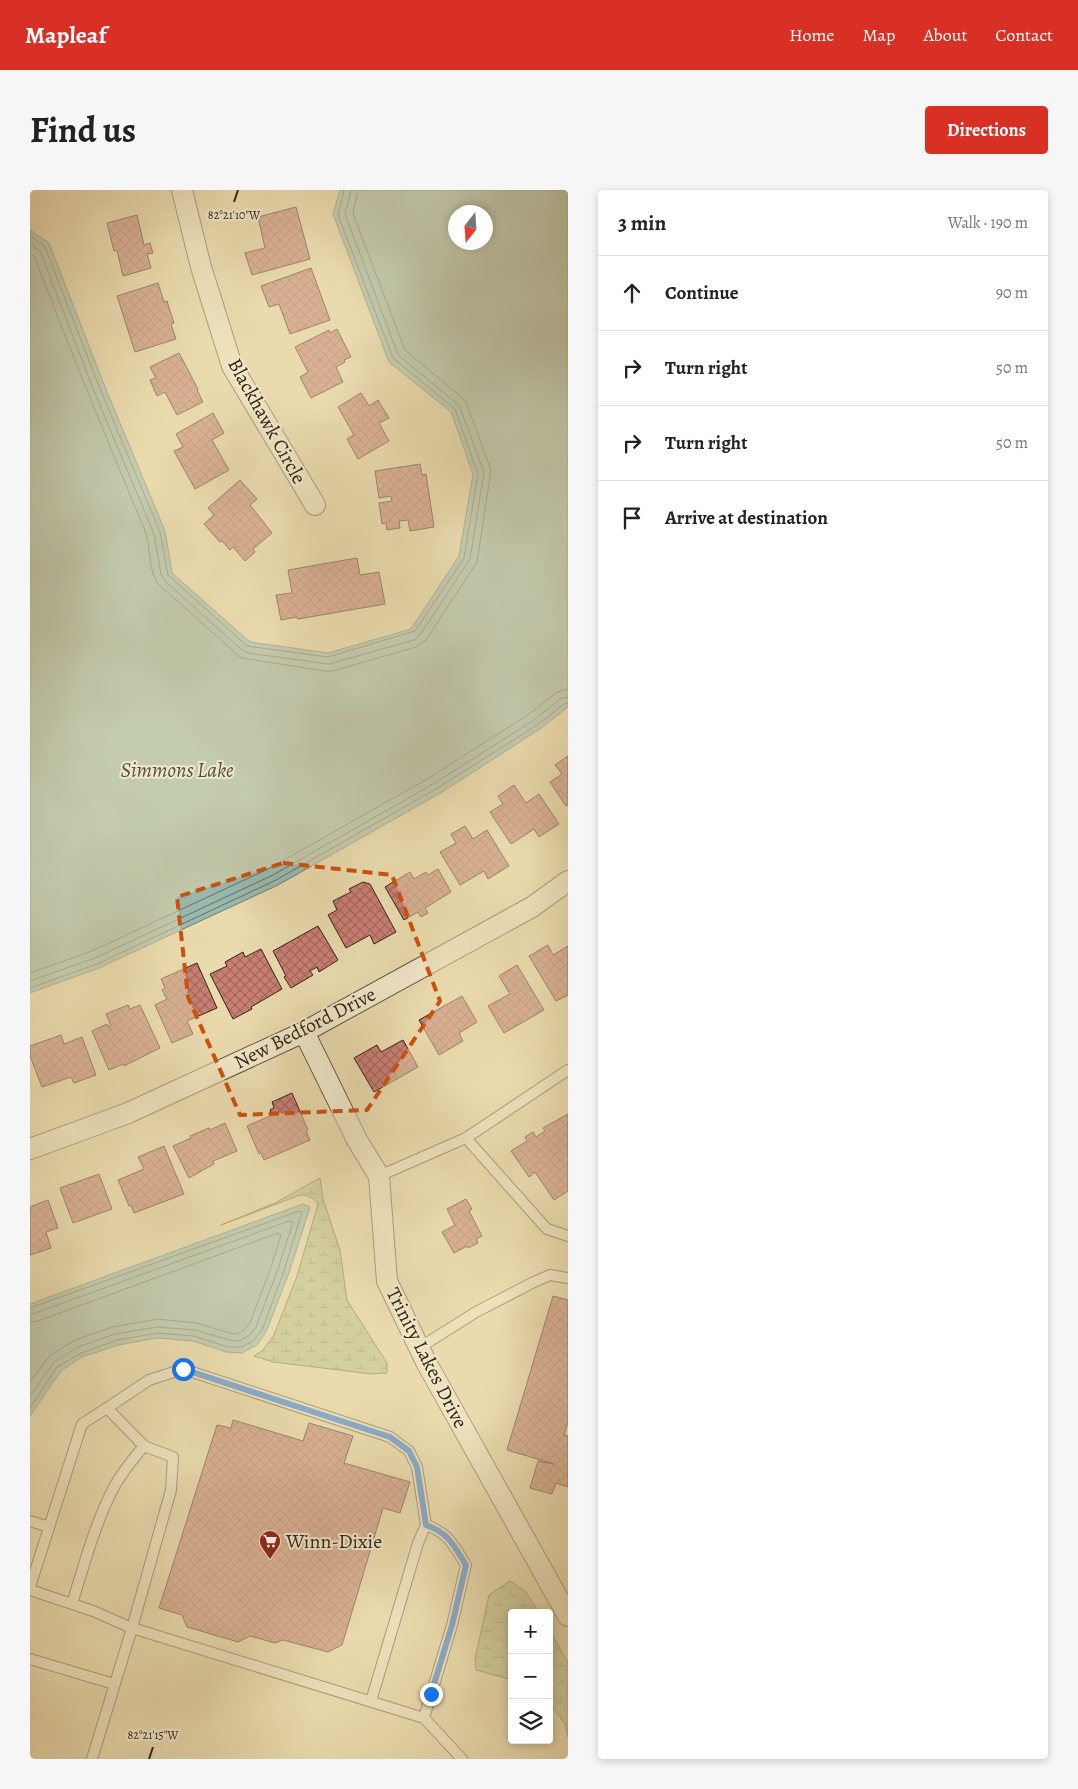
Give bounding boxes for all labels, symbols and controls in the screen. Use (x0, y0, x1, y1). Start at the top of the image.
text: Mapleaf (25, 19, 107, 51)
text: Home (789, 23, 834, 47)
text: Map (862, 23, 895, 47)
text: About (923, 23, 967, 47)
text: Contact (995, 23, 1053, 47)
text: Find us (30, 106, 136, 154)
button: Directions (925, 106, 1048, 154)
north arrow (448, 205, 493, 250)
text: 82°21'10"W (208, 207, 261, 223)
text: 3 min (618, 209, 666, 237)
text: Walk · 190 m (948, 212, 1028, 234)
icon: ahead (618, 279, 646, 307)
text: Continue (665, 280, 739, 306)
text: 90 m (996, 282, 1028, 304)
street label: Blackhawk Circle (221, 353, 313, 489)
icon: right (618, 354, 646, 382)
text: Turn right (665, 355, 747, 381)
text: 50 m (996, 357, 1028, 379)
icon: right (618, 429, 646, 457)
text: Turn right (665, 430, 747, 456)
text: 50 m (996, 432, 1028, 454)
icon: arrive (618, 504, 646, 532)
text: Arrive at destination (665, 505, 828, 531)
water label: Simmons Lake (121, 756, 234, 784)
street label: New Bedford Drive (230, 981, 381, 1075)
street label: Trinity Lakes Drive (380, 1283, 474, 1433)
route start (172, 1358, 195, 1381)
place label: Winn-Dixie (285, 1528, 382, 1555)
supermarket icon: Winn-Dixie (258, 1529, 282, 1560)
map controls (508, 1609, 553, 1744)
button: + (508, 1609, 553, 1654)
button: − (508, 1654, 553, 1699)
route end (420, 1683, 443, 1706)
button: layers (508, 1699, 553, 1744)
text: 82°21'15"W (127, 1727, 179, 1743)

